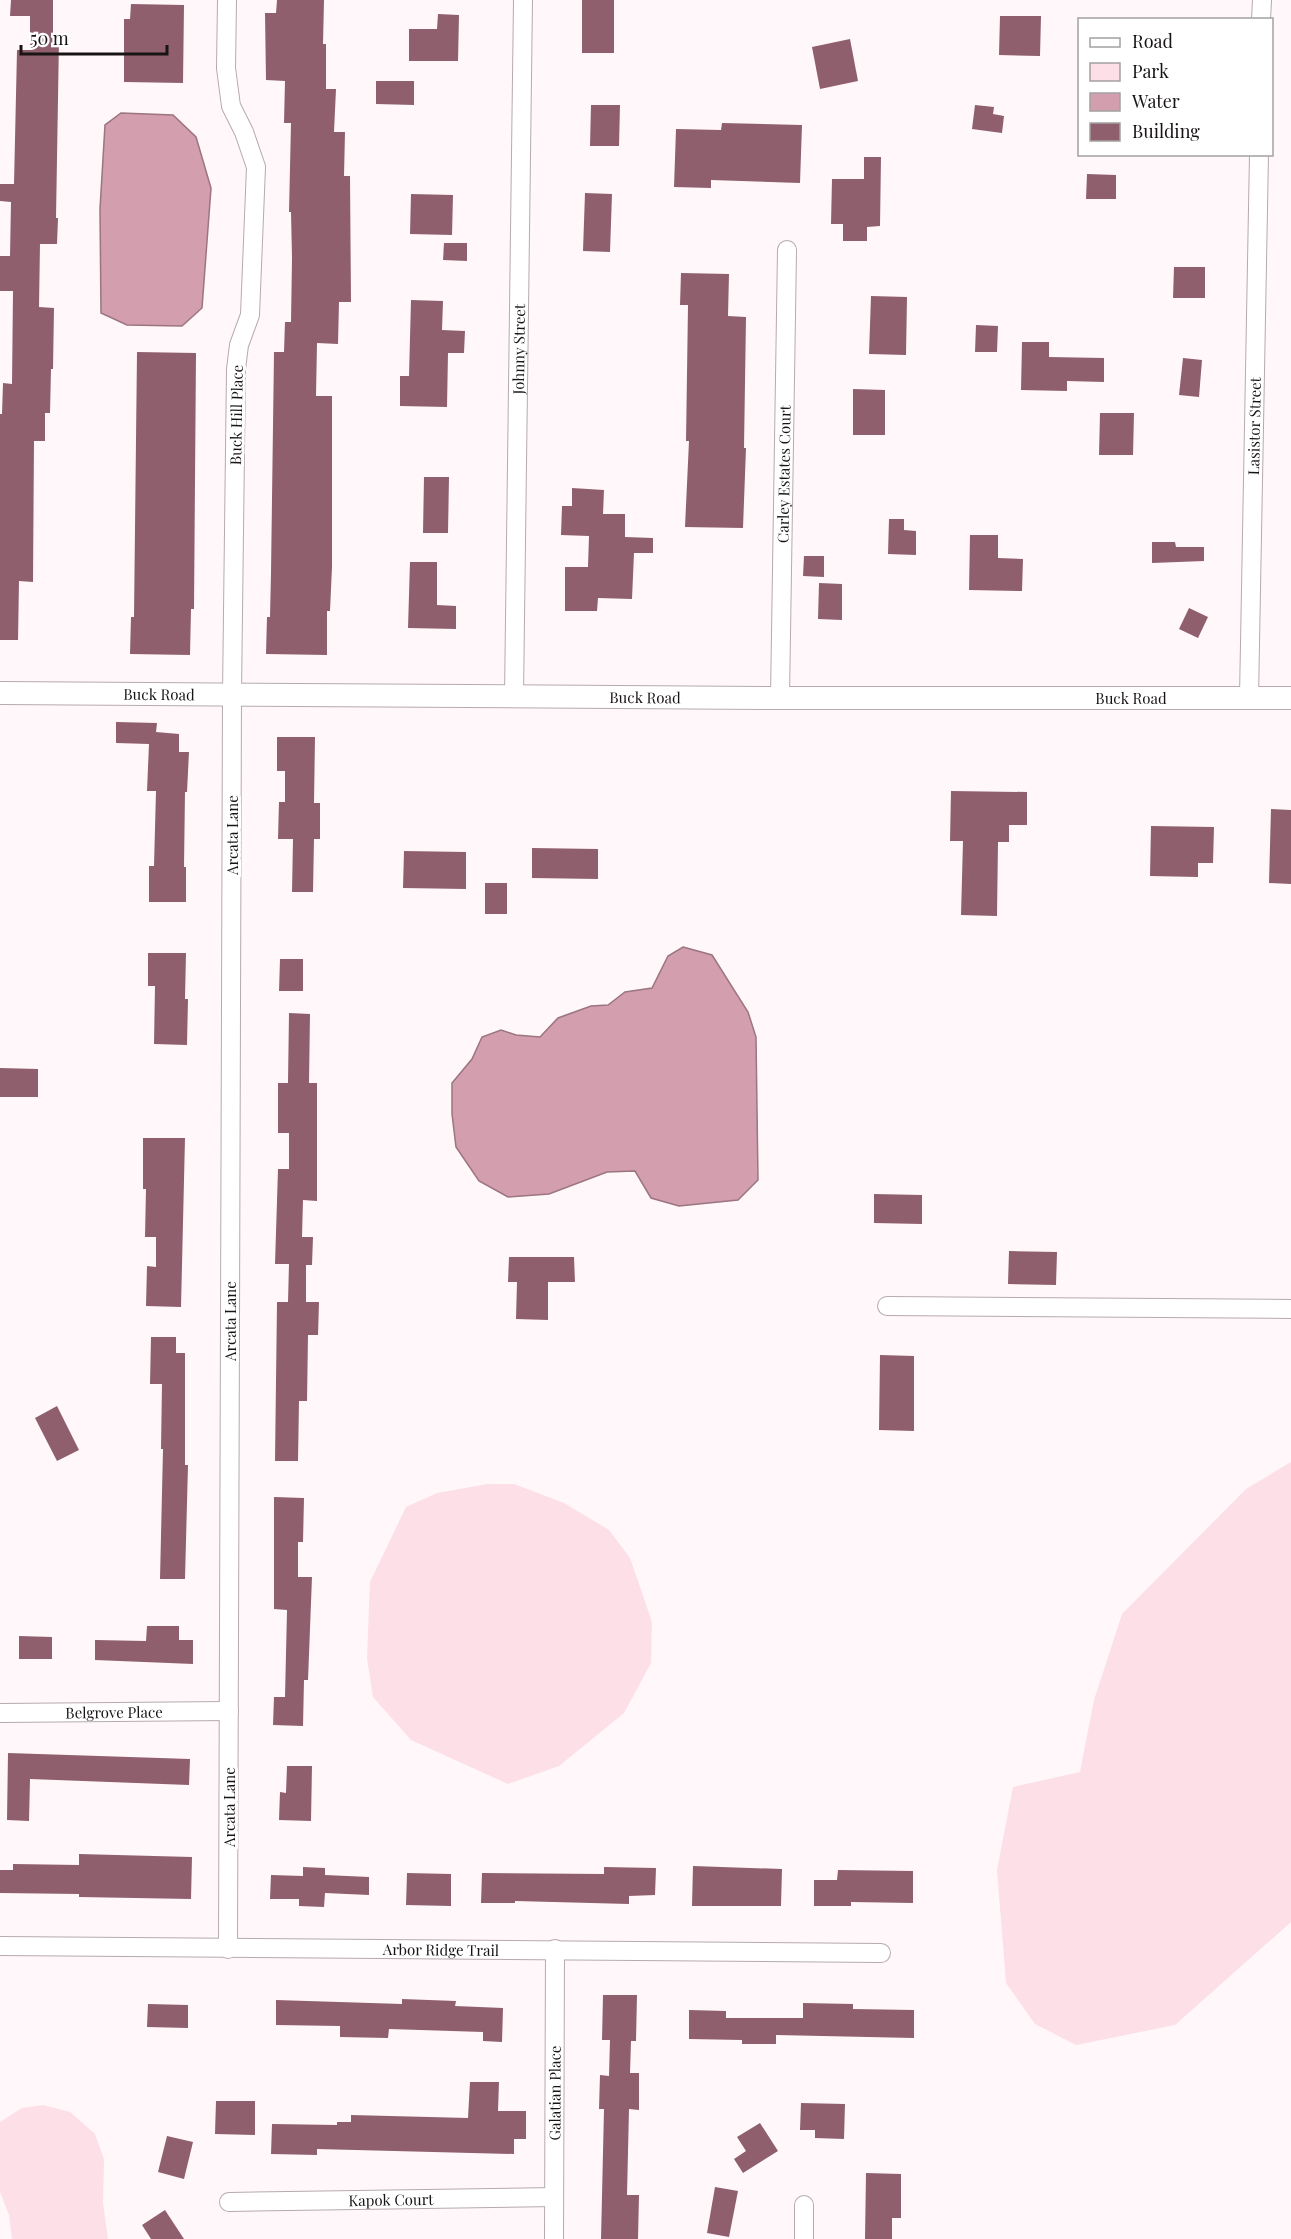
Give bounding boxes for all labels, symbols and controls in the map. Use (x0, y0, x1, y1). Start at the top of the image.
scale bar (21, 18, 166, 56)
legend (1078, 18, 1273, 156)
text: 50 m (30, 26, 69, 50)
text: Road (1132, 29, 1173, 53)
text: Park (1132, 59, 1169, 83)
text: Water (1131, 89, 1180, 113)
text: Building (1132, 119, 1200, 143)
street label: Johnny Street (508, 303, 529, 395)
street label: Buck Hill Place (225, 365, 247, 465)
street label: Lasistor Street (1243, 376, 1265, 475)
street label: Carley Estates Court (772, 404, 795, 543)
street label: Buck Road (123, 684, 195, 704)
street label: Buck Road (609, 687, 681, 707)
street label: Buck Road (1095, 688, 1167, 708)
street label: Arcata Lane (222, 795, 242, 876)
street label: Arcata Lane (220, 1281, 240, 1362)
street label: Belgrove Place (65, 1702, 163, 1722)
street label: Arcata Lane (219, 1767, 239, 1848)
street label: Arbor Ridge Trail (382, 1939, 499, 1960)
street label: Galatian Place (544, 2045, 565, 2141)
street label: Kapok Court (348, 2189, 434, 2210)

